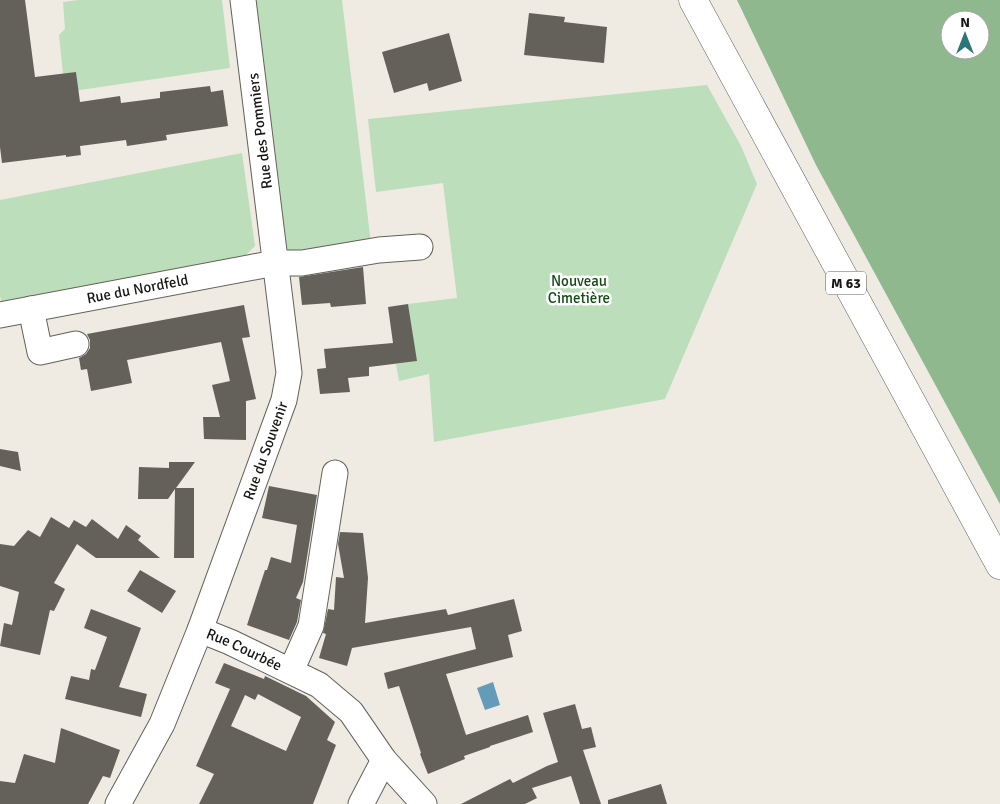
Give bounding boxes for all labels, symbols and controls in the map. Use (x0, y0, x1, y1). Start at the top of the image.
north arrow (940, 10, 990, 60)
text: N (960, 14, 970, 31)
street label: Rue des Pommiers (244, 72, 276, 190)
street label: Rue du Nordfeld (85, 271, 190, 307)
park label: Nouveau Cimetière (548, 272, 610, 307)
road number: M 63 (826, 272, 866, 294)
street label: Rue du Souvenir (239, 398, 292, 502)
street label: Rue Courbée (204, 625, 285, 675)

